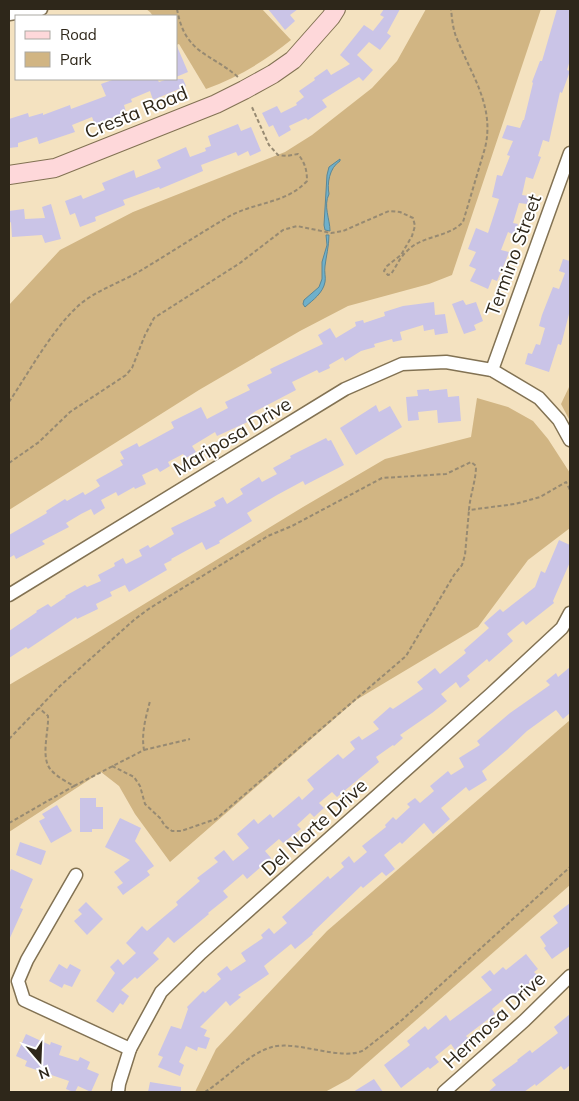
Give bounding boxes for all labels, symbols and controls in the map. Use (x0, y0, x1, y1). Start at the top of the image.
legend (15, 15, 178, 80)
text: Road (60, 25, 97, 44)
text: Park (60, 50, 92, 69)
street label: Cresta Road (81, 80, 191, 144)
street label: Termino Street (480, 190, 546, 319)
street label: Mariposa Drive (169, 391, 295, 481)
street label: Del Norte Drive (256, 773, 372, 881)
street label: Hermosa Drive (438, 967, 550, 1073)
north arrow (15, 1036, 65, 1086)
text: N (36, 1063, 52, 1084)

